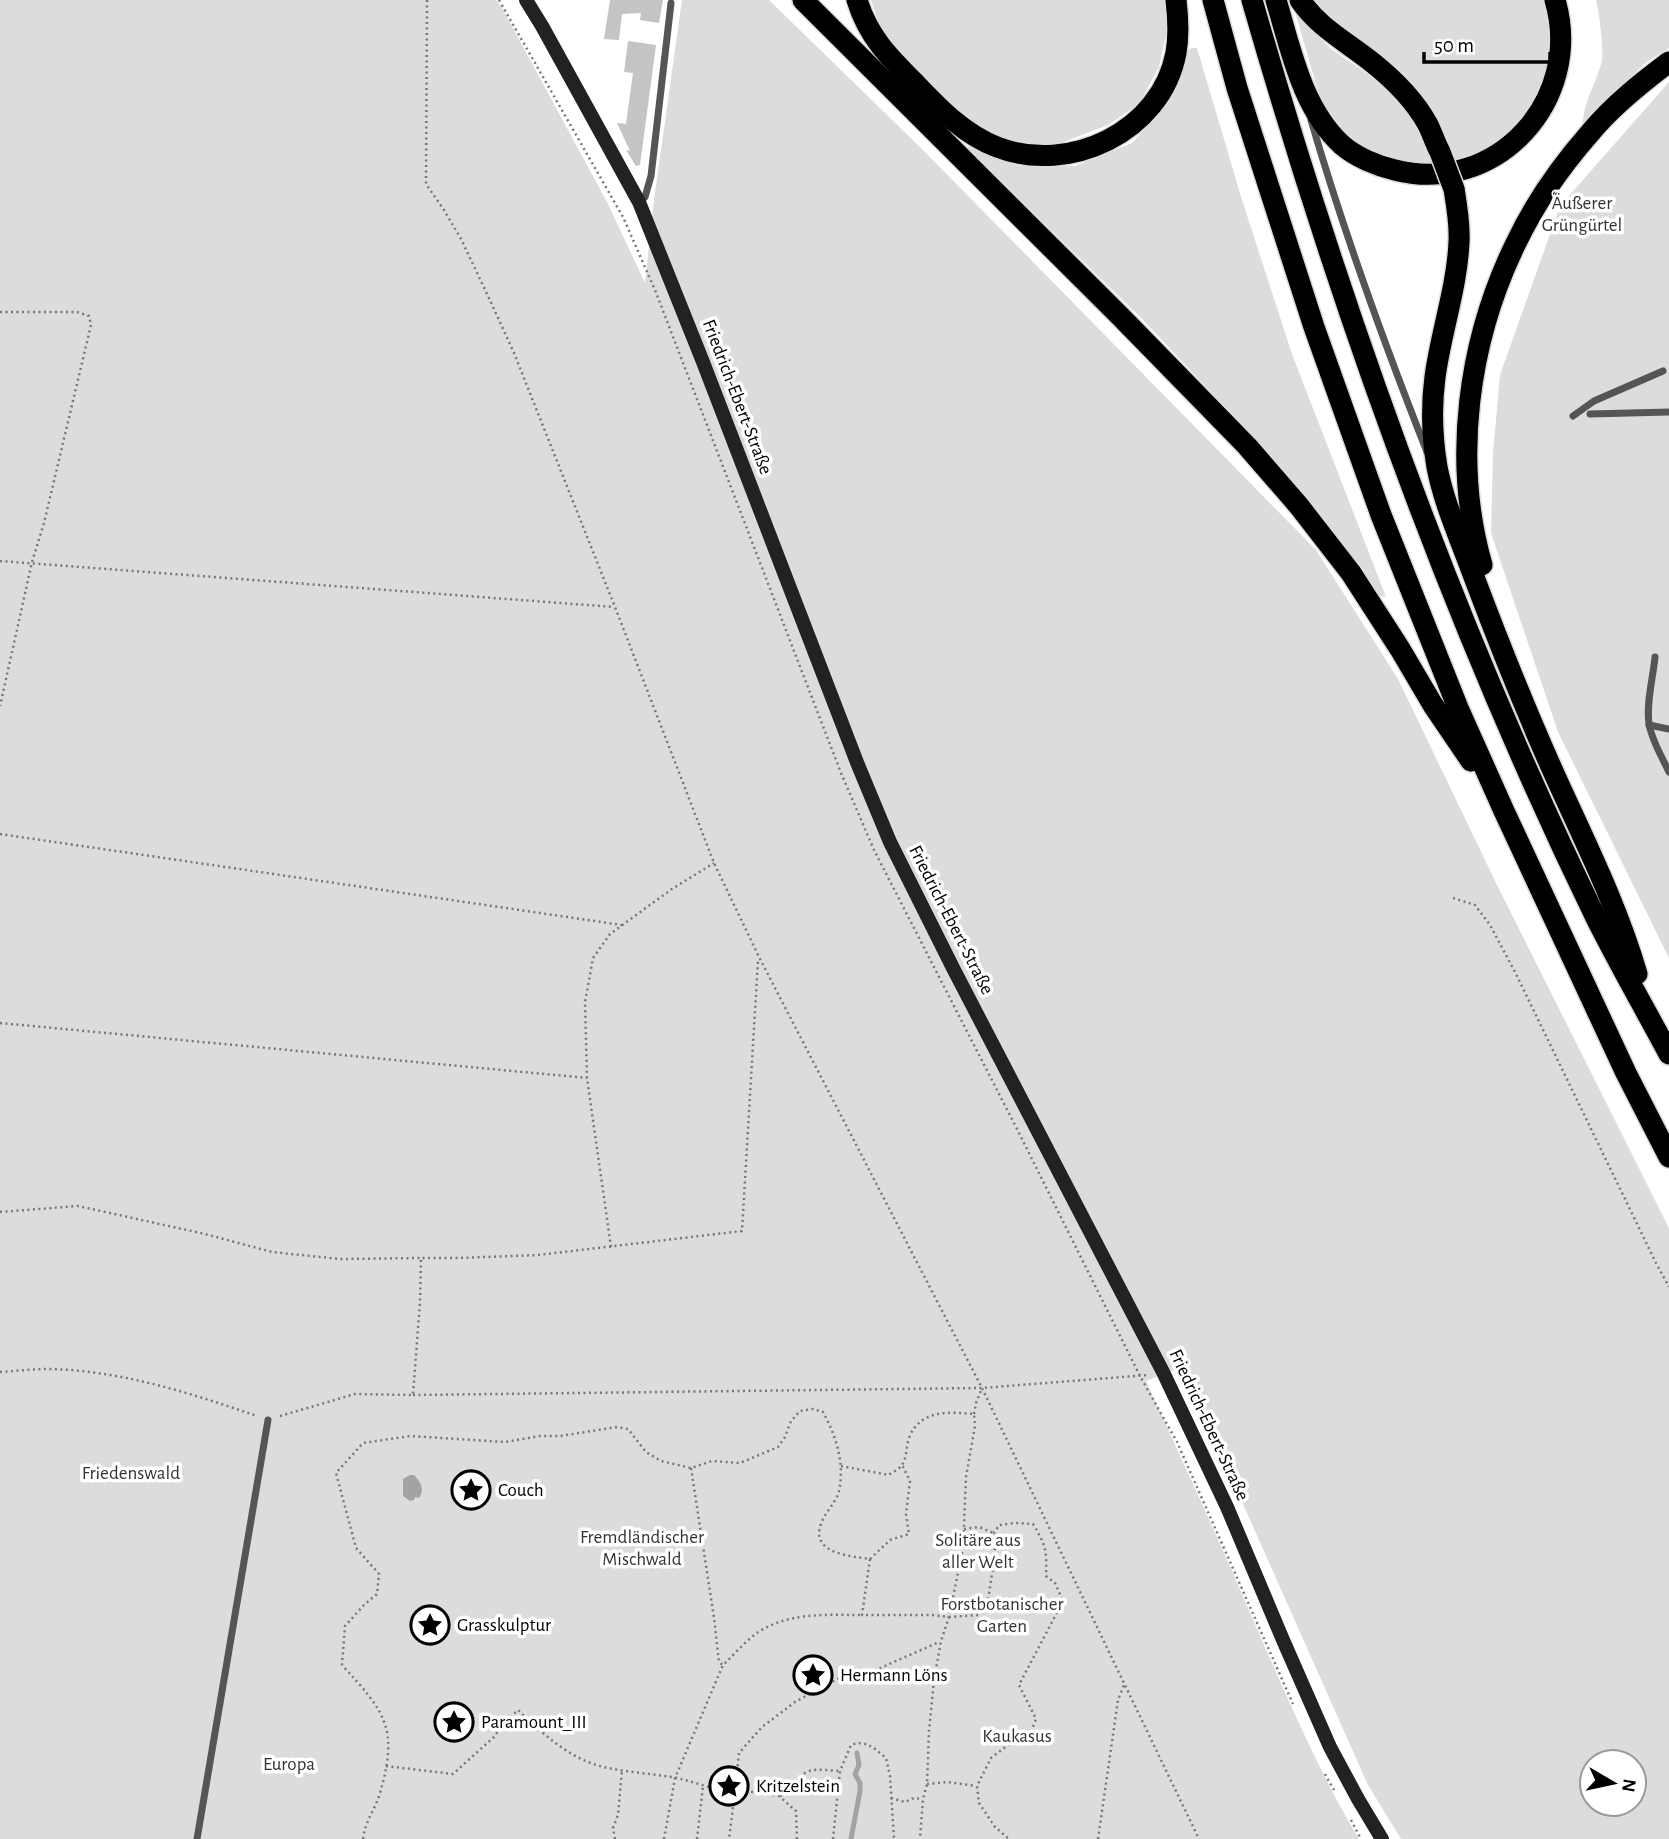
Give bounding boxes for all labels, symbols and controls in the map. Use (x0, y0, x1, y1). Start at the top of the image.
scale bar (1424, 21, 1550, 65)
text: 50 m (1434, 35, 1474, 56)
park label: Äußerer Grüngürtel (1542, 193, 1622, 235)
street label: Friedrich-Ebert-Straße (699, 317, 775, 477)
street label: Friedrich-Ebert-Straße (905, 842, 997, 998)
street label: Friedrich-Ebert-Straße (1166, 1346, 1252, 1504)
park label: Friedenswald (82, 1464, 180, 1483)
place icon: Couch (450, 1469, 492, 1511)
place label: Couch (498, 1481, 544, 1500)
park label: Fremdländischer Mischwald (580, 1528, 704, 1569)
park label: Solitäre aus aller Welt (935, 1531, 1021, 1572)
park label: Forstbotanischer Garten (940, 1595, 1064, 1636)
place icon: Grasskulptur (409, 1604, 451, 1646)
place label: Grasskulptur (457, 1616, 551, 1635)
place icon: Hermann Löns (792, 1654, 834, 1696)
place label: Hermann Löns (840, 1666, 947, 1685)
place icon: Paramount_III (433, 1701, 475, 1743)
place label: Paramount_III (481, 1713, 587, 1732)
park label: Kaukasus (982, 1727, 1052, 1746)
north arrow (1578, 1748, 1648, 1818)
park label: Europa (263, 1755, 315, 1774)
place icon: Kritzelstein (708, 1765, 750, 1807)
place label: Kritzelstein (756, 1777, 840, 1796)
text: N (1618, 1777, 1639, 1793)

